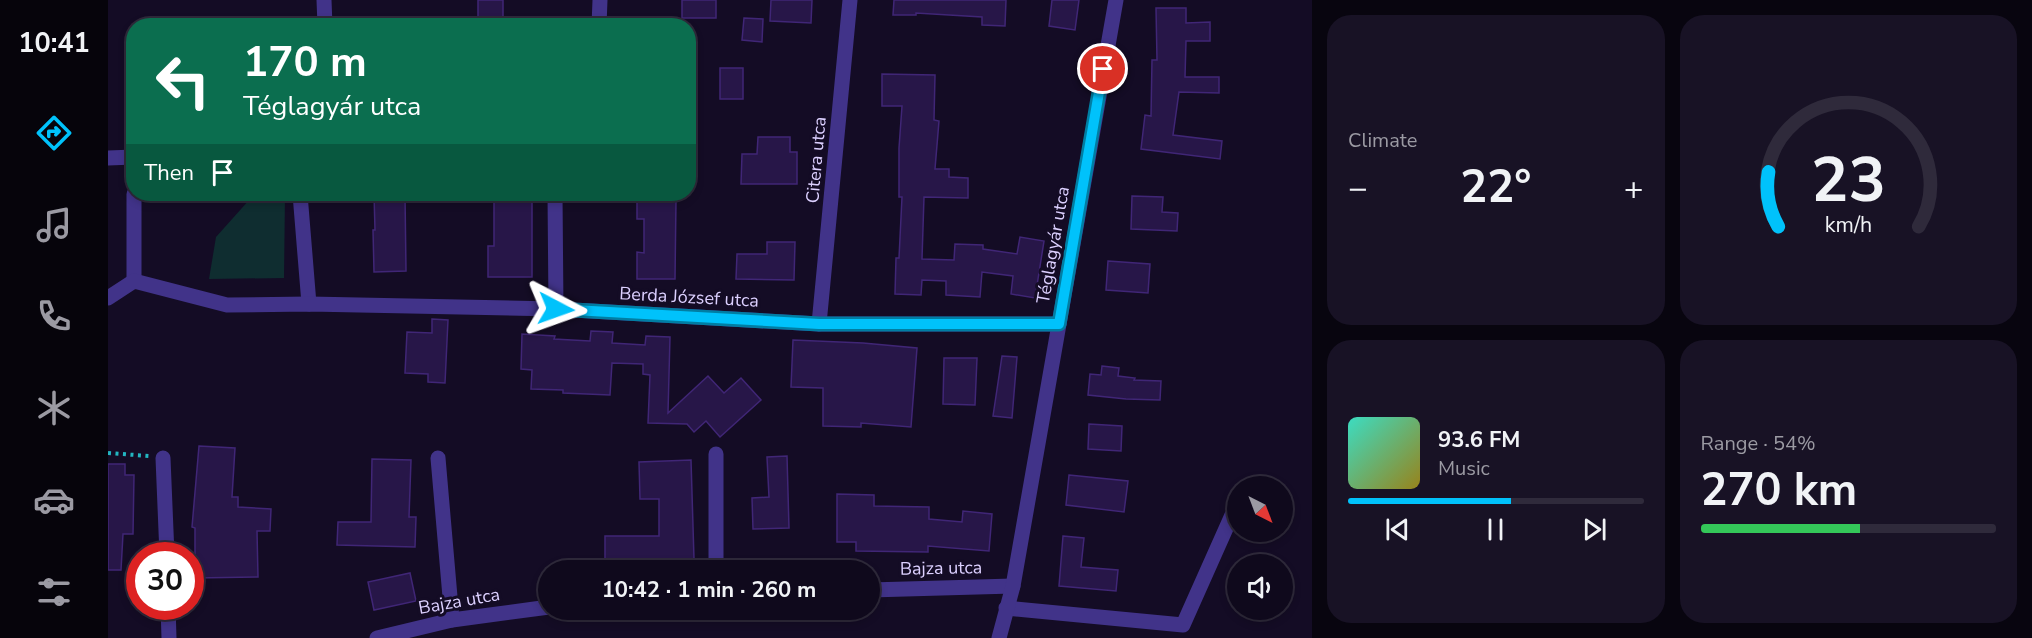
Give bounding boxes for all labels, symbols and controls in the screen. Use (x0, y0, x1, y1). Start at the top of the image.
text: 10:41 (18, 25, 90, 62)
text: 170 m (243, 34, 367, 91)
icon: left (144, 42, 222, 120)
pin (1077, 43, 1128, 94)
icon: arrive (1086, 52, 1119, 85)
text: Téglagyár utca (243, 88, 421, 125)
icon: directions (33, 112, 75, 154)
street label: Citera utca (800, 116, 832, 204)
text: Climate (1348, 127, 1417, 154)
text: 23 (1811, 138, 1886, 223)
icon: arrive (206, 156, 239, 189)
text: 22° (1460, 157, 1531, 218)
text: Then (144, 158, 194, 188)
text: − (1348, 166, 1368, 211)
text: + (1624, 166, 1644, 211)
street label: Téglagyár utca (1031, 184, 1075, 306)
icon: music (33, 204, 75, 246)
text: km/h (1825, 210, 1872, 240)
position arrow (524, 277, 588, 341)
street label: Berda József utca (619, 281, 759, 313)
icon: phone (33, 295, 75, 337)
icon: climate (33, 387, 75, 429)
text: 93.6 FM (1438, 425, 1520, 455)
text: Range · 54% (1701, 430, 1816, 457)
text: Music (1438, 455, 1490, 482)
text: 270 km (1701, 460, 1857, 521)
north arrow (1227, 476, 1293, 542)
map controls (1227, 476, 1293, 620)
icon: car (33, 479, 75, 521)
icon: previous (1381, 513, 1414, 546)
icon: pause (1479, 513, 1512, 546)
icon: next (1578, 513, 1611, 546)
speed limit sign: 30 (126, 542, 204, 620)
button: sound (1227, 554, 1293, 620)
street label: Bajza utca (900, 555, 982, 581)
icon: filters (33, 571, 75, 613)
text: 10:42 · 1 min · 260 m (602, 575, 816, 605)
street label: Bajza utca (416, 582, 502, 620)

